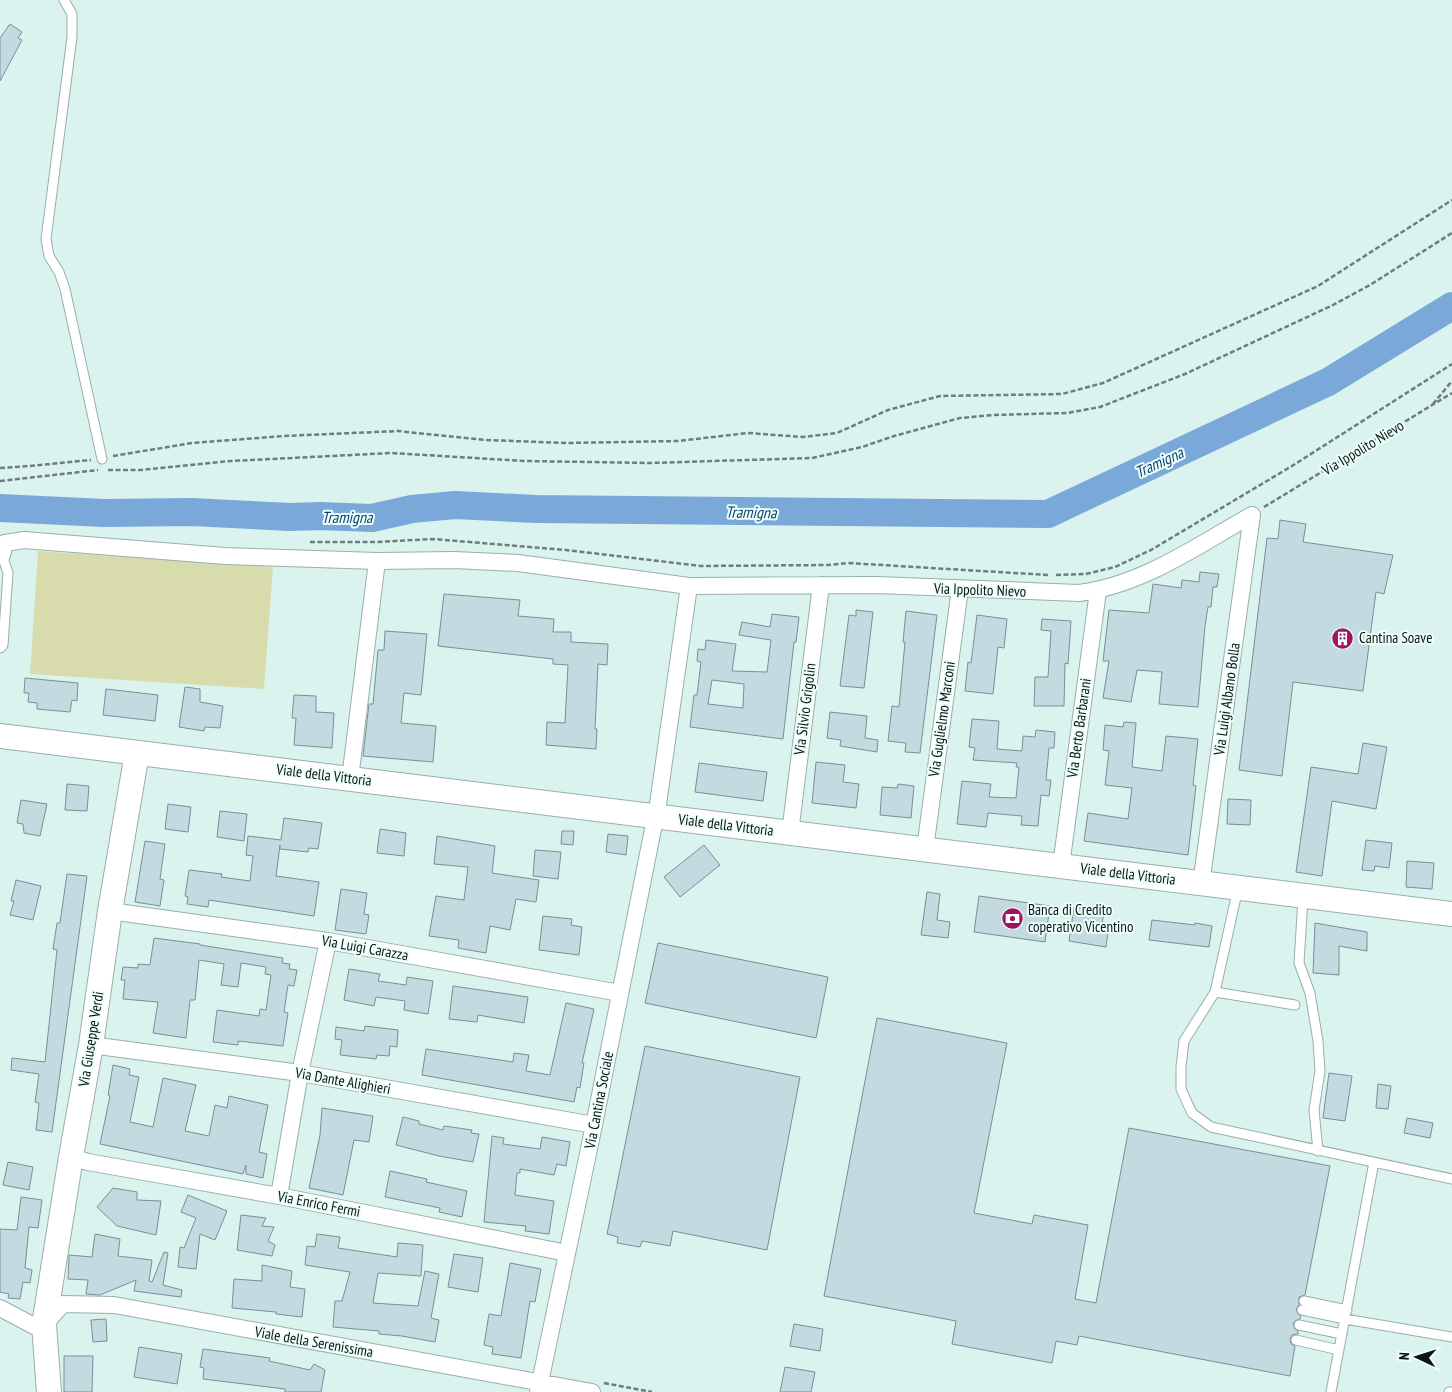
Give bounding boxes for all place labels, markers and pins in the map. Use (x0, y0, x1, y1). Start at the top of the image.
building icon: Cantina Soave (1331, 626, 1355, 650)
place label: Cantina Soave (1359, 628, 1432, 647)
place label: Banca di Credito coperativo Vicentino (1028, 900, 1133, 936)
bank icon: Banca di Credito coperativo Vicentino (1000, 907, 1024, 931)

